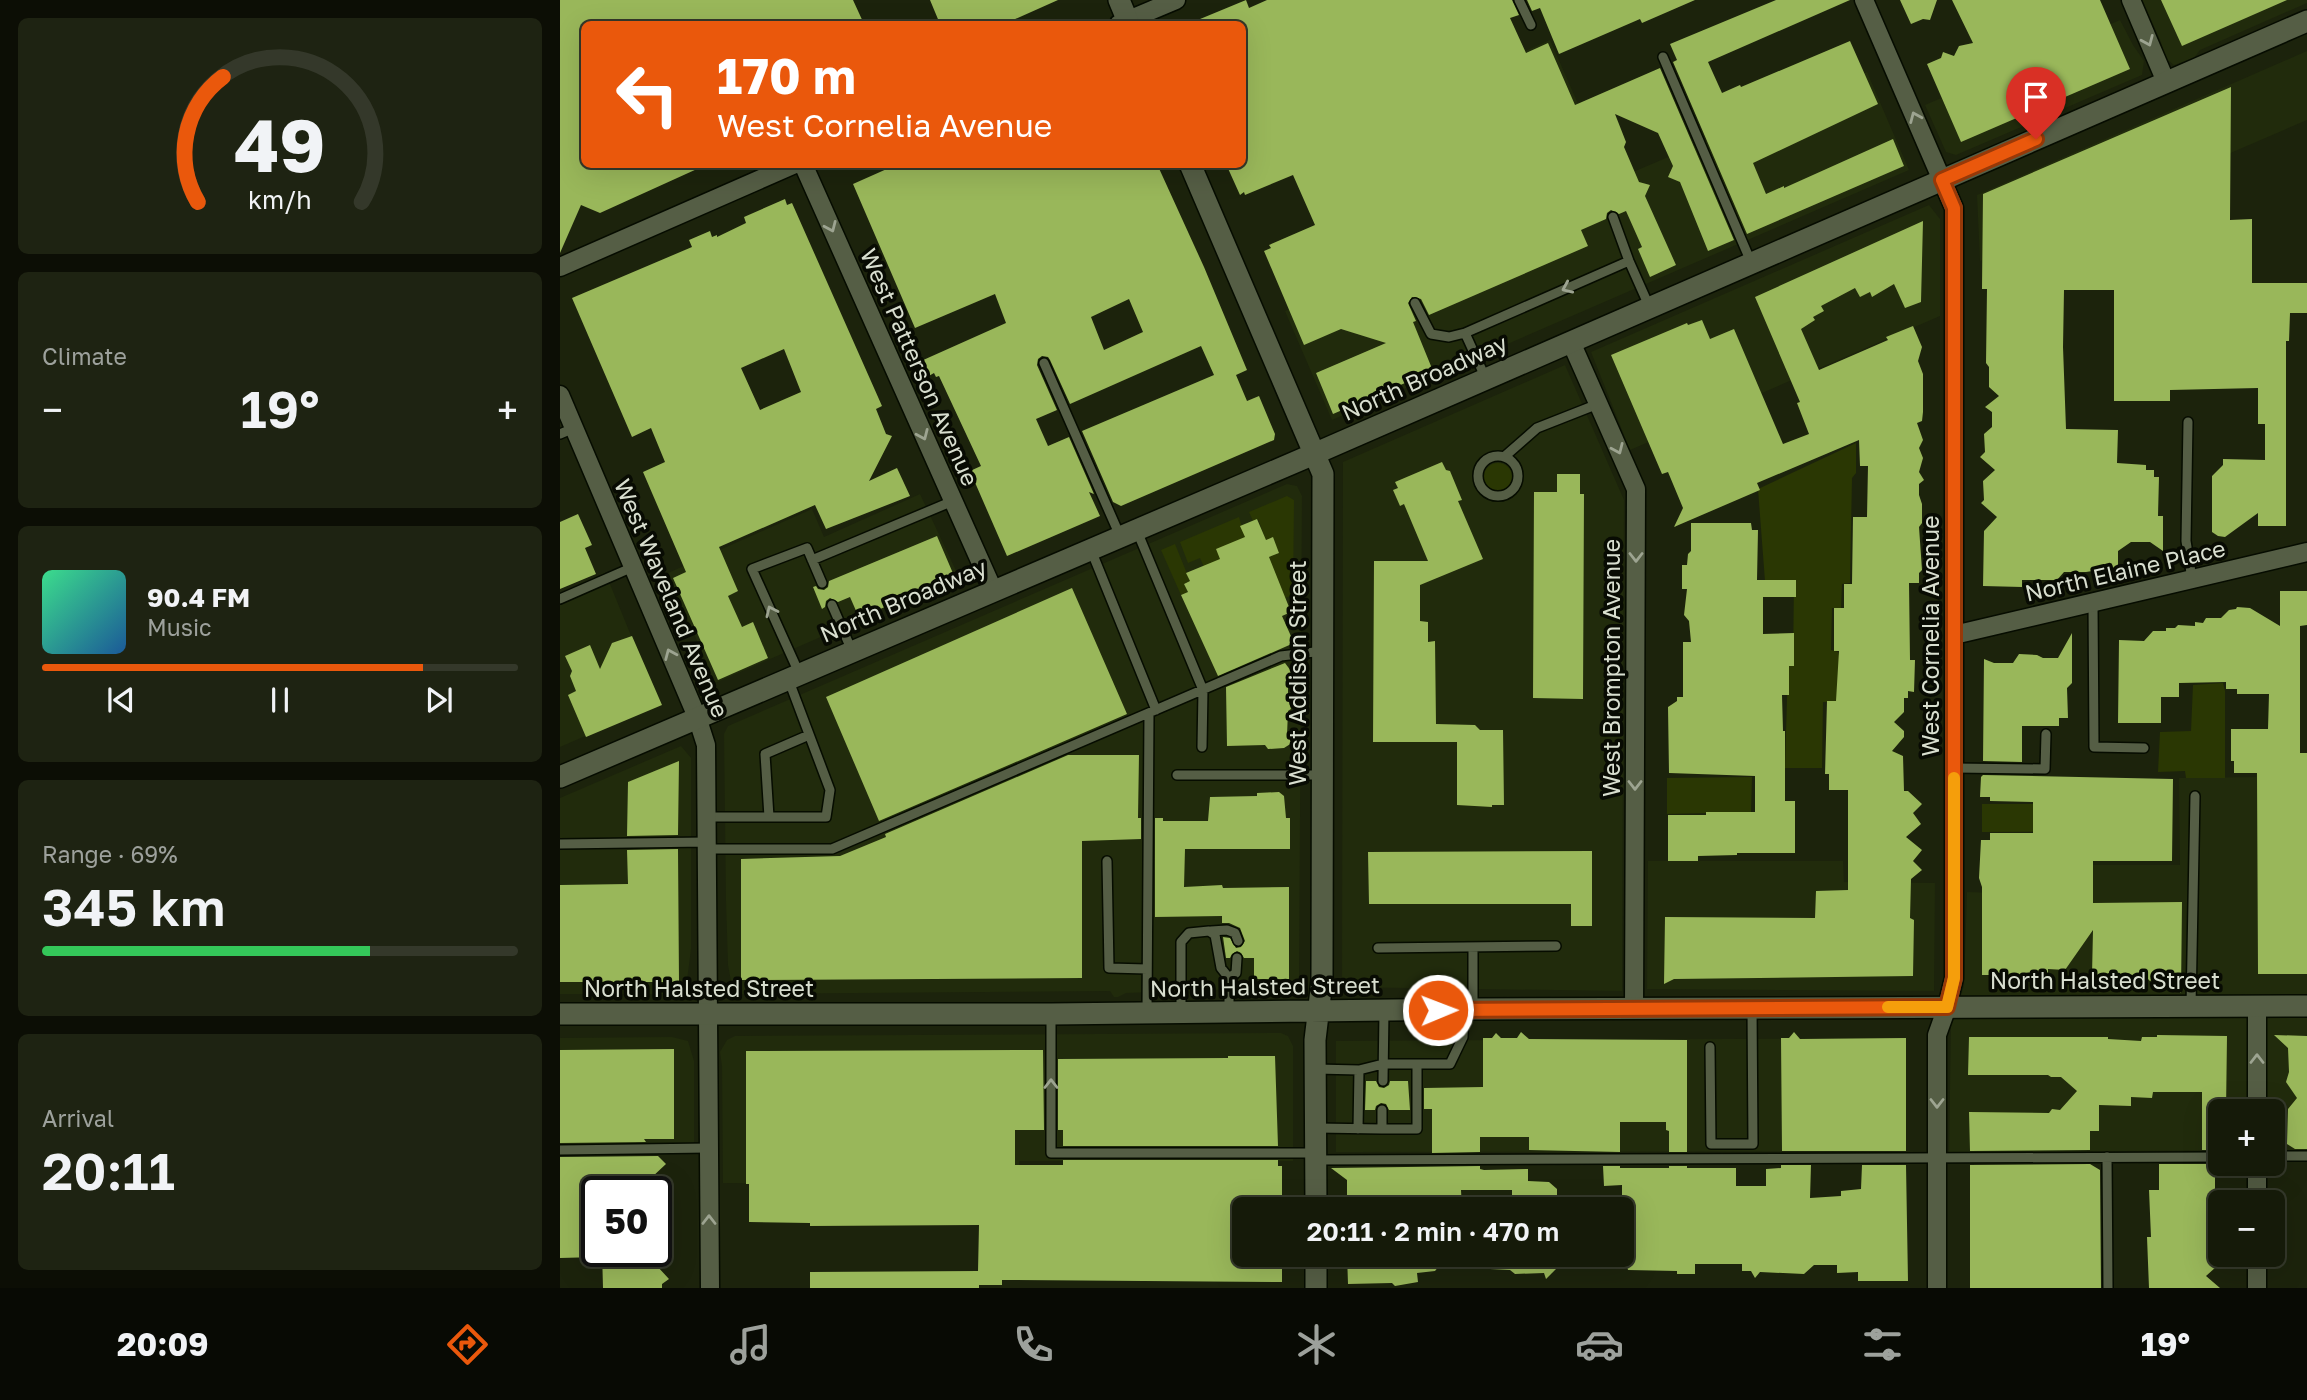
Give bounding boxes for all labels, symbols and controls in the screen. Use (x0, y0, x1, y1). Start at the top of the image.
one-way arrow (2140, 34, 2154, 46)
text: 170 m (717, 46, 856, 105)
icon: left (602, 49, 693, 140)
pin (2006, 67, 2066, 139)
icon: arrive (2017, 78, 2055, 116)
text: 49 (234, 101, 326, 188)
text: West Cornelia Avenue (717, 106, 1052, 144)
one-way arrow (1909, 112, 1923, 124)
text: km/h (248, 184, 312, 215)
one-way arrow (823, 220, 837, 232)
street label: West Patterson Avenue (855, 244, 985, 490)
one-way arrow (1561, 280, 1574, 294)
street label: North Broadway (1337, 328, 1511, 426)
text: Climate (42, 342, 127, 370)
text: 19° (241, 377, 319, 439)
text: − (42, 387, 63, 432)
text: + (497, 387, 518, 432)
one-way arrow (915, 427, 929, 440)
one-way arrow (1610, 442, 1624, 454)
street label: West Waveland Avenue (609, 474, 735, 722)
street label: West Cornelia Avenue (1916, 516, 1944, 757)
street label: North Elaine Place (2022, 533, 2228, 607)
street label: West Brompton Avenue (1597, 539, 1625, 797)
street label: North Broadway (815, 552, 991, 648)
one-way arrow (1628, 553, 1644, 563)
street label: West Addison Street (1283, 560, 1311, 786)
text: 90.4 FM (147, 582, 250, 613)
one-way arrow (765, 606, 779, 618)
text: Music (147, 613, 212, 641)
one-way arrow (664, 649, 678, 661)
icon: previous (102, 681, 140, 719)
icon: pause (261, 681, 299, 719)
icon: next (420, 681, 458, 719)
one-way arrow (1627, 780, 1643, 791)
text: Range · 69% (42, 840, 178, 868)
text: 345 km (42, 875, 226, 937)
street label: North Halsted Street (1990, 966, 2220, 994)
street label: North Halsted Street (1150, 970, 1380, 1002)
position arrow (1401, 973, 1475, 1047)
street label: North Halsted Street (584, 974, 814, 1002)
one-way arrow (2249, 1053, 2265, 1063)
one-way arrow (1043, 1079, 1059, 1089)
one-way arrow (1929, 1099, 1945, 1109)
map controls (2208, 1099, 2285, 1267)
button: + (2208, 1099, 2285, 1176)
text: Arrival (42, 1104, 114, 1132)
text: 20:11 (42, 1139, 175, 1201)
speed limit sign: 50 (581, 1176, 672, 1267)
button: − (2208, 1190, 2285, 1267)
one-way arrow (701, 1214, 717, 1225)
text: 20:11 · 2 min · 470 m (1307, 1216, 1559, 1247)
icon: directions (443, 1320, 492, 1369)
icon: music (726, 1320, 775, 1369)
icon: phone (1009, 1320, 1058, 1369)
icon: climate (1292, 1320, 1341, 1369)
icon: car (1575, 1320, 1624, 1369)
icon: filters (1858, 1320, 1907, 1369)
text: 20:09 (117, 1325, 209, 1363)
text: 19° (2141, 1325, 2190, 1363)

